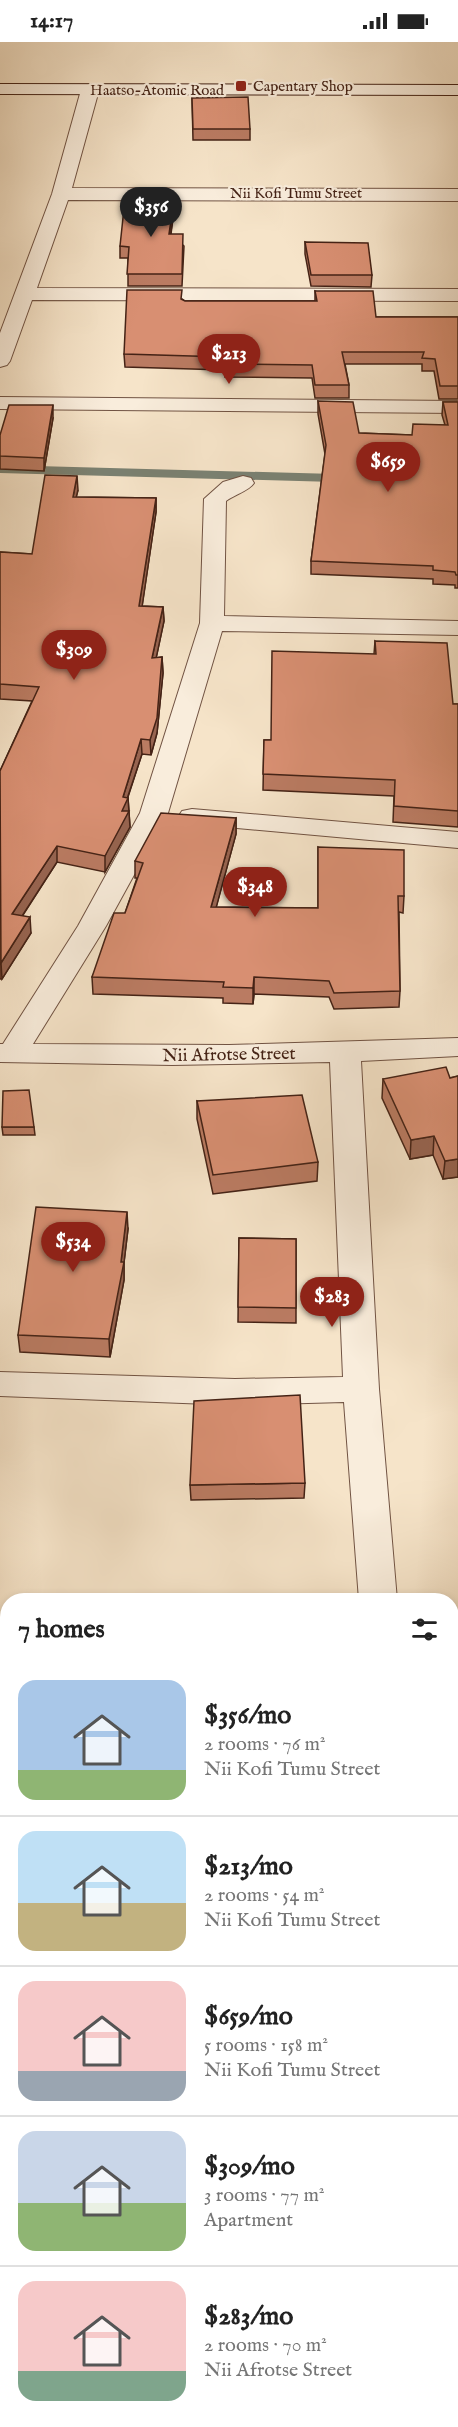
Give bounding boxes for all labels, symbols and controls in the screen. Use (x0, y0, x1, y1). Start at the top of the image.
text: 14:17 (30, 7, 73, 35)
place label: Capentary Shop (253, 77, 353, 96)
marker: Capentary Shop (234, 79, 248, 93)
street label: Haatso-Atomic Road (90, 81, 225, 100)
street label: Nii Kofi Tumu Street (230, 184, 362, 203)
pin: $356 (115, 187, 187, 238)
text: $356 (134, 194, 168, 219)
pin: $213 (193, 334, 265, 385)
text: $213 (211, 341, 247, 366)
pin: $659 (352, 442, 424, 493)
text: $659 (370, 449, 406, 474)
pin: $309 (38, 630, 110, 681)
text: $309 (55, 637, 93, 662)
pin: $348 (219, 867, 291, 918)
text: $348 (237, 874, 273, 899)
street label: Nii Afrotse Street (162, 1043, 296, 1068)
pin: $534 (37, 1222, 109, 1273)
text: $534 (55, 1229, 91, 1254)
pin: $283 (296, 1277, 368, 1328)
text: $283 (314, 1284, 350, 1309)
text: 7 homes (18, 1613, 105, 1646)
icon: filters (408, 1613, 441, 1646)
text: $356/mo (204, 1699, 291, 1732)
icon: home (66, 1704, 138, 1776)
text: 2 rooms · 76 m² (204, 1732, 325, 1757)
text: Nii Kofi Tumu Street (204, 1757, 380, 1782)
text: $213/mo (204, 1850, 293, 1883)
icon: home (66, 1855, 138, 1927)
text: 2 rooms · 54 m² (204, 1883, 325, 1908)
text: Nii Kofi Tumu Street (204, 1908, 380, 1933)
text: $659/mo (204, 2000, 293, 2033)
icon: home (66, 2005, 138, 2077)
text: 5 rooms · 158 m² (204, 2033, 328, 2058)
text: Nii Kofi Tumu Street (204, 2058, 380, 2083)
text: $309/mo (204, 2150, 295, 2183)
icon: home (66, 2155, 138, 2227)
text: 3 rooms · 77 m² (204, 2183, 324, 2208)
text: Apartment (204, 2208, 293, 2233)
text: $283/mo (204, 2300, 293, 2333)
icon: home (66, 2305, 138, 2377)
text: 2 rooms · 70 m² (204, 2333, 327, 2358)
text: Nii Afrotse Street (204, 2358, 352, 2383)

